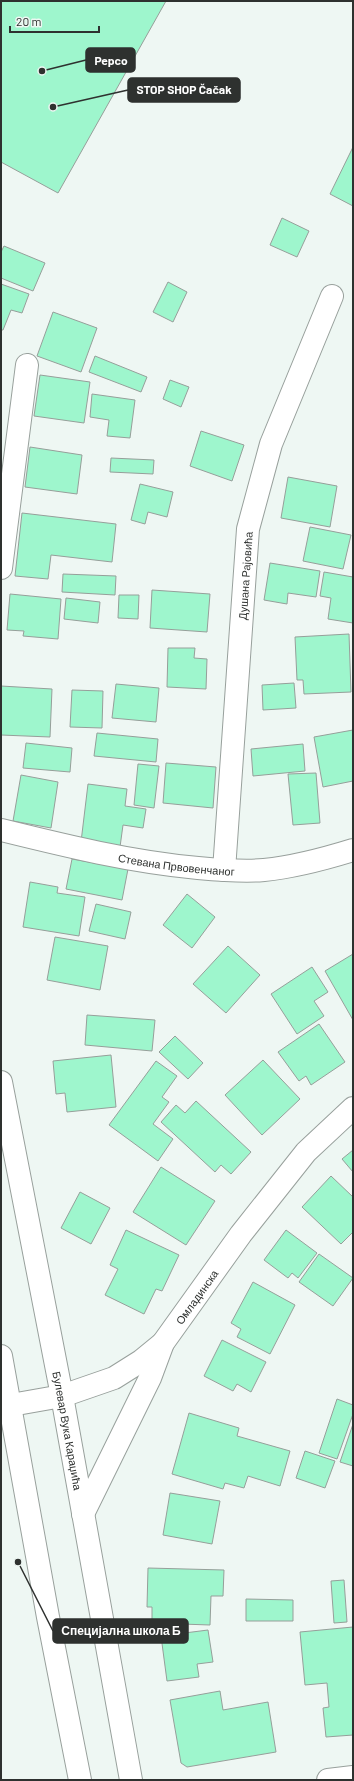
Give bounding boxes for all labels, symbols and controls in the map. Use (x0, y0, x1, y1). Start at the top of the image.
scale bar (10, 8, 99, 34)
text: 20 m (16, 14, 42, 28)
callout: Pepco (86, 48, 135, 72)
text: Pepco (94, 53, 128, 67)
callout: STOP SHOP Čačak (128, 78, 240, 102)
text: STOP SHOP Čačak (136, 82, 232, 96)
street label: Душана Рајовића (235, 530, 254, 620)
street label: Стевана Првовенчаног (117, 850, 235, 877)
street label: Омладинска (172, 1266, 221, 1326)
street label: Булевар Вука Караџића (51, 1370, 85, 1492)
callout: Специјална школа Б (53, 1619, 188, 1643)
text: Специјална школа Б (61, 1623, 181, 1638)

